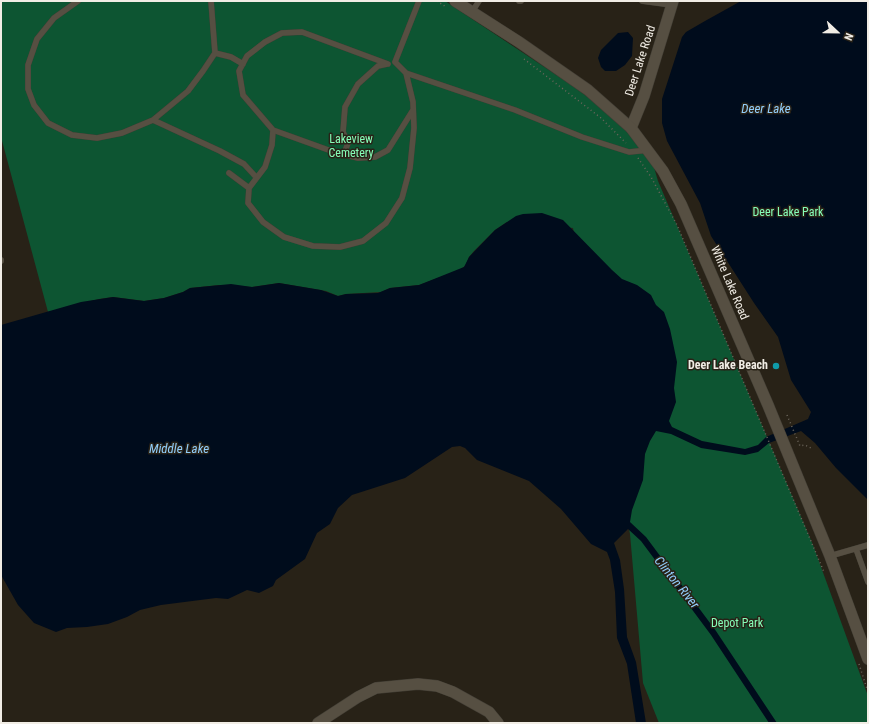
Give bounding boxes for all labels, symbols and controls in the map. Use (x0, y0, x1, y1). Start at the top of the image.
north arrow (817, 12, 857, 52)
street label: Deer Lake Road (623, 24, 659, 98)
text: N (841, 31, 856, 42)
water label: Deer Lake (741, 102, 791, 118)
park label: Lakeview Cemetery (328, 133, 374, 161)
park label: Deer Lake Park (752, 206, 824, 220)
street label: White Lake Road (707, 244, 751, 322)
place label: Deer Lake Beach (688, 359, 768, 373)
marker: Deer Lake Beach (771, 361, 781, 371)
water label: Middle Lake (149, 442, 209, 458)
water label: Clinton River (650, 554, 702, 612)
park label: Depot Park (711, 617, 763, 631)

